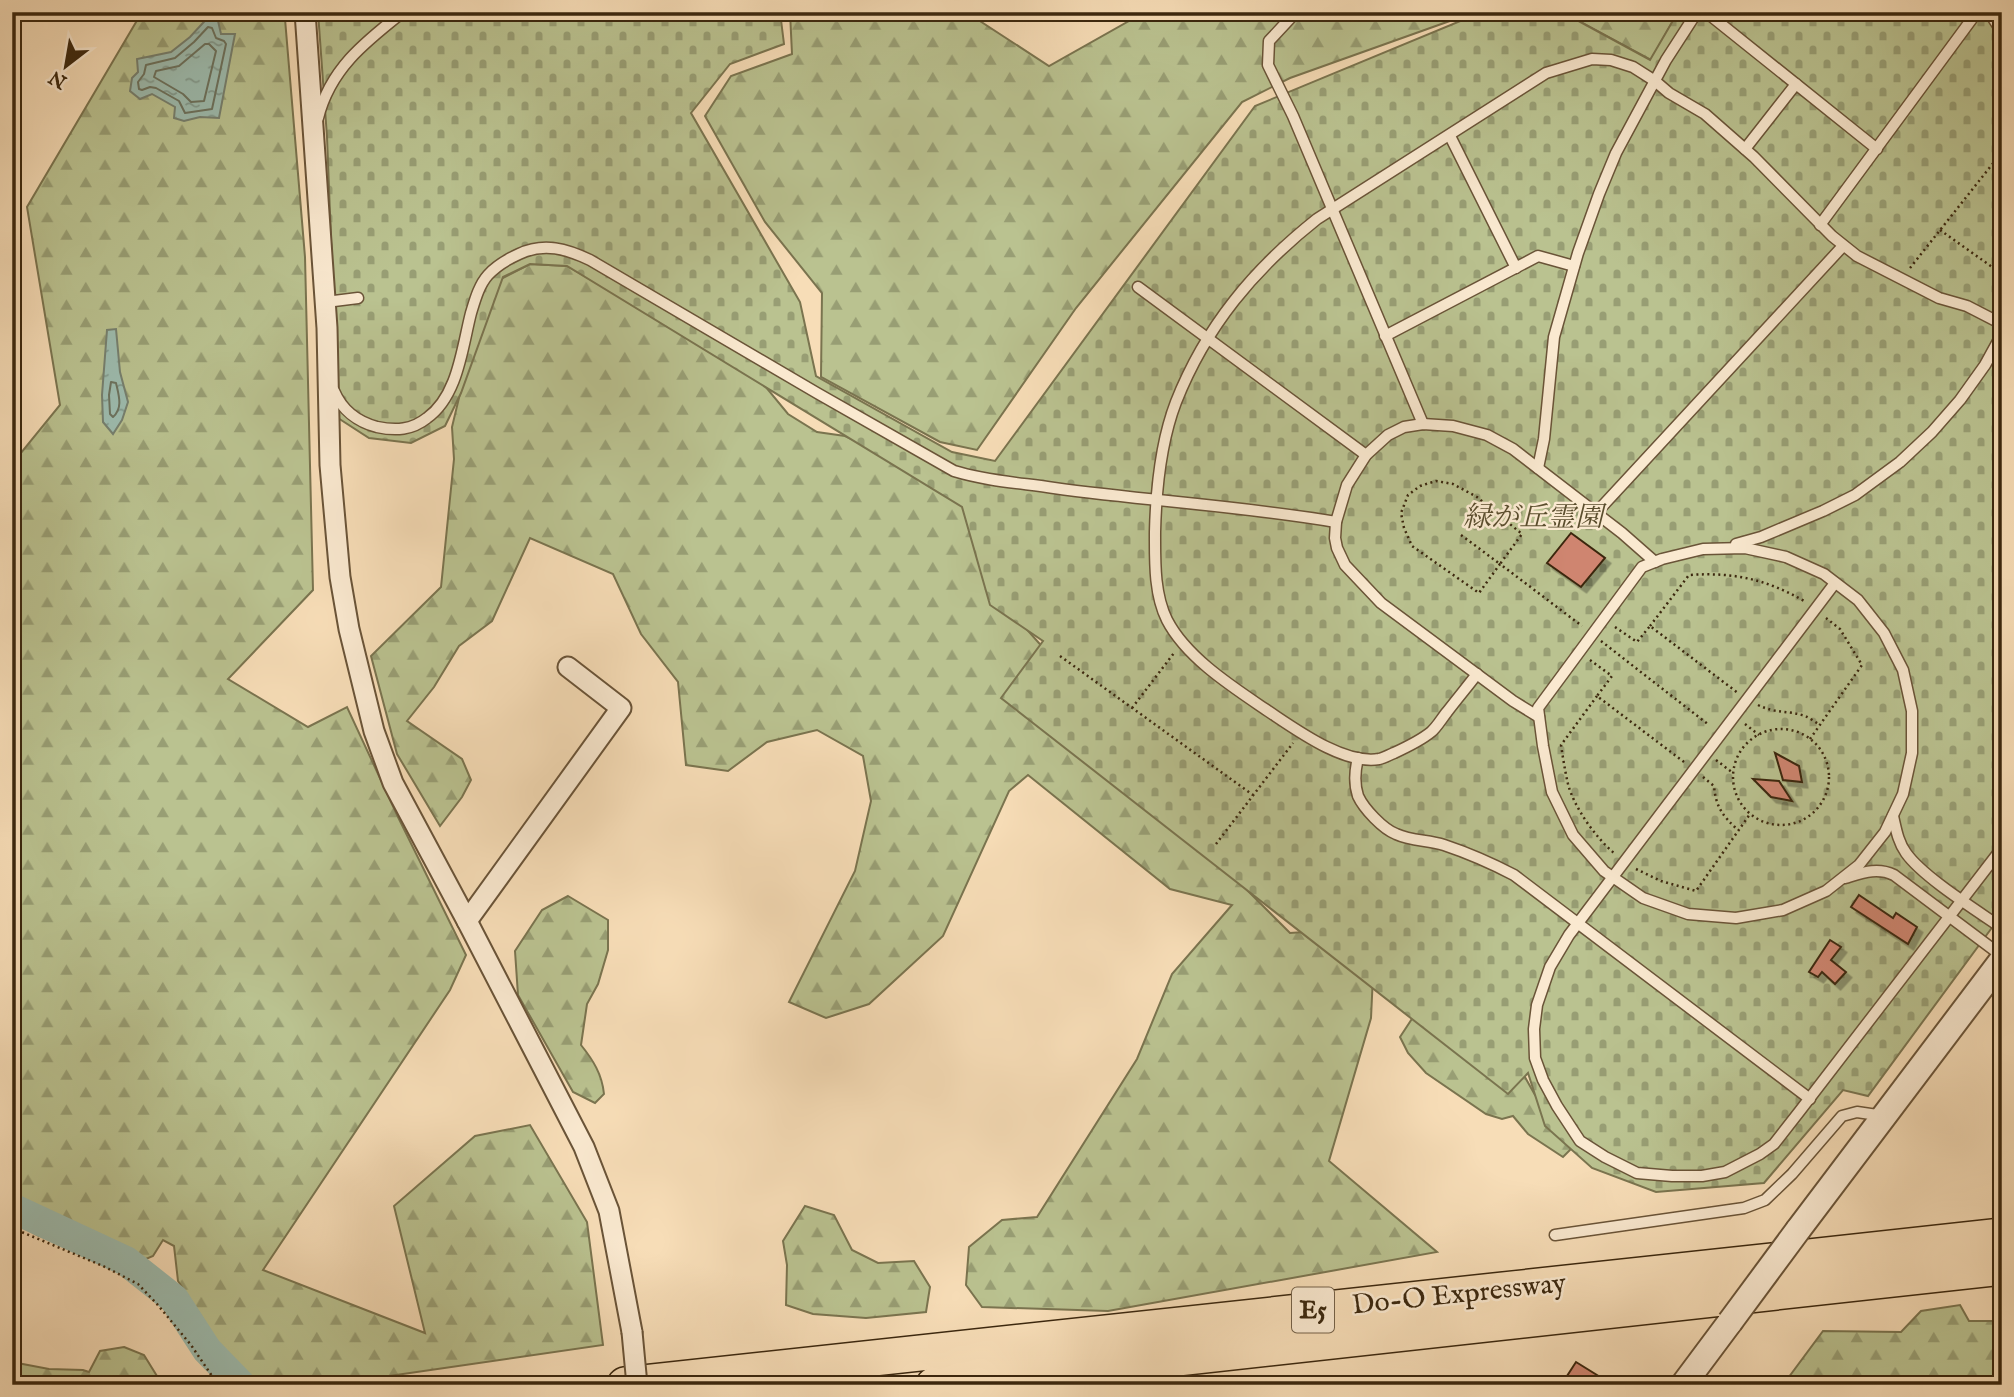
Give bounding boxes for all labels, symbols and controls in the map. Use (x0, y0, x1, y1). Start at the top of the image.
north arrow (32, 32, 102, 102)
text: N (45, 64, 72, 94)
park label: 緑が丘霊園 (1463, 501, 1607, 536)
street label: Do-O Expressway (1350, 1266, 1568, 1324)
road number: E5 (1292, 1288, 1334, 1332)

